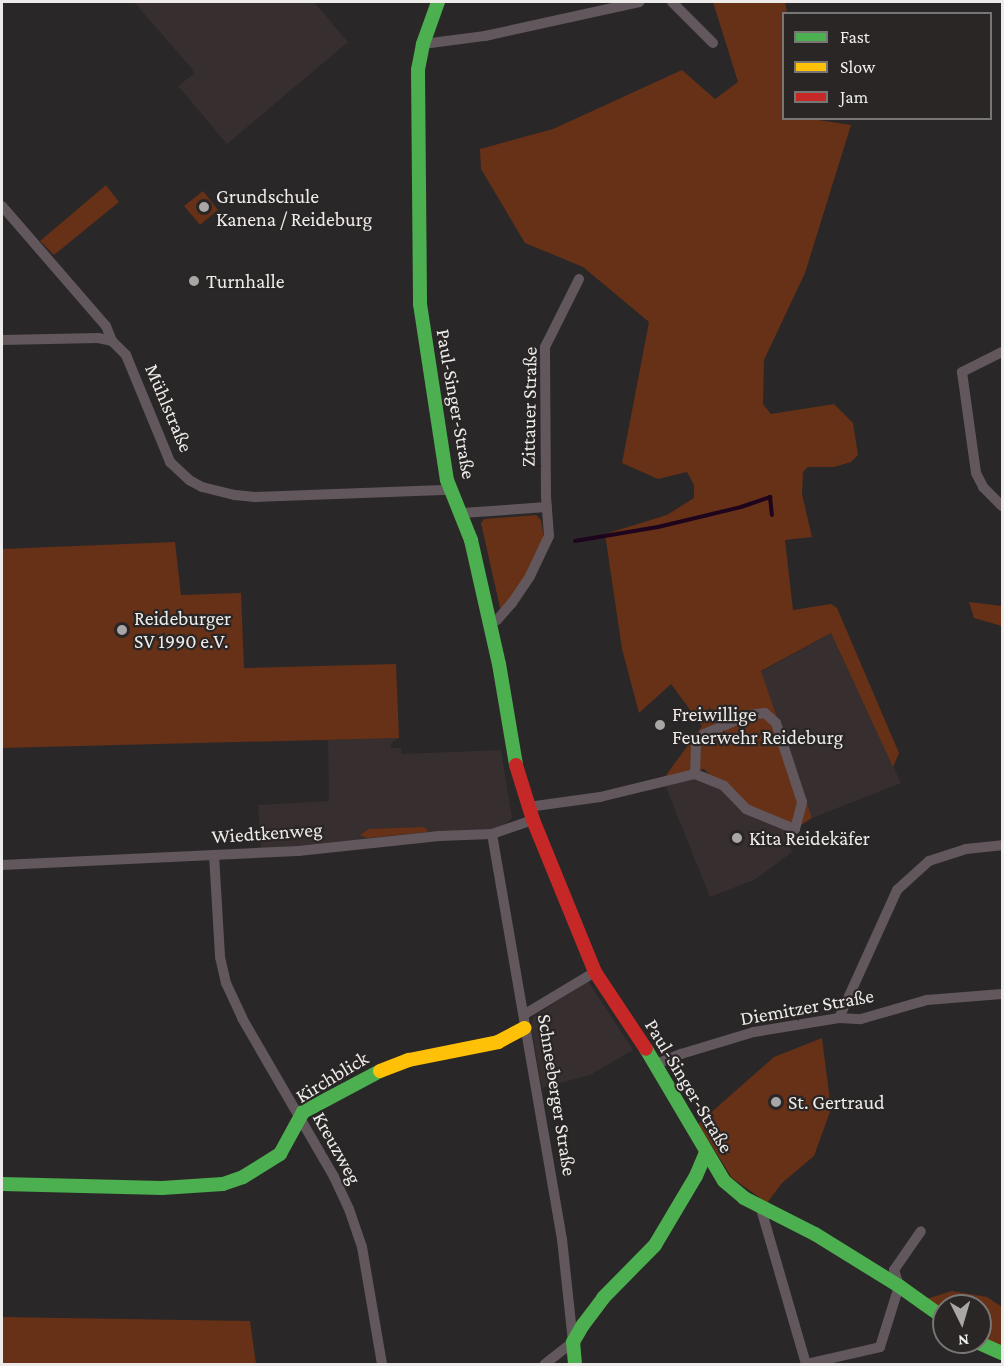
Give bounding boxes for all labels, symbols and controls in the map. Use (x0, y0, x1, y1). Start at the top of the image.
legend (782, 12, 992, 120)
text: Fast (840, 27, 870, 47)
text: Slow (840, 57, 875, 77)
text: Jam (840, 87, 868, 107)
place label: Grundschule Kanena / Reideburg (216, 184, 372, 231)
marker: Grundschule Kanena / Reideburg (197, 200, 211, 214)
place label: Turnhalle (206, 269, 285, 293)
marker: Turnhalle (187, 274, 201, 288)
street label: Paul-Singer-Straße (431, 327, 481, 481)
street label: Zittauer Straße (516, 347, 542, 467)
street label: Mühlstraße (140, 360, 198, 456)
place label: Reideburger SV 1990 e.V. (134, 606, 231, 653)
marker: Reideburger SV 1990 e.V. (115, 623, 129, 637)
place label: Freiwillige Feuerwehr Reideburg (672, 702, 843, 749)
marker: Freiwillige Feuerwehr Reideburg (653, 718, 667, 732)
street label: Wiedtkenweg (211, 817, 323, 849)
place label: Kita Reidekäfer (749, 826, 870, 850)
marker: Kita Reidekäfer (730, 831, 744, 845)
street label: Diemitzer Straße (738, 983, 876, 1031)
street label: Schneeberger Straße (532, 1012, 582, 1178)
street label: Paul-Singer-Straße (640, 1015, 738, 1157)
street label: Kirchblick (291, 1046, 373, 1108)
place label: St. Gertraud (788, 1090, 885, 1114)
marker: St. Gertraud (769, 1095, 783, 1109)
street label: Kreuzweg (307, 1108, 367, 1188)
north arrow (932, 1294, 992, 1354)
text: N (957, 1331, 970, 1349)

